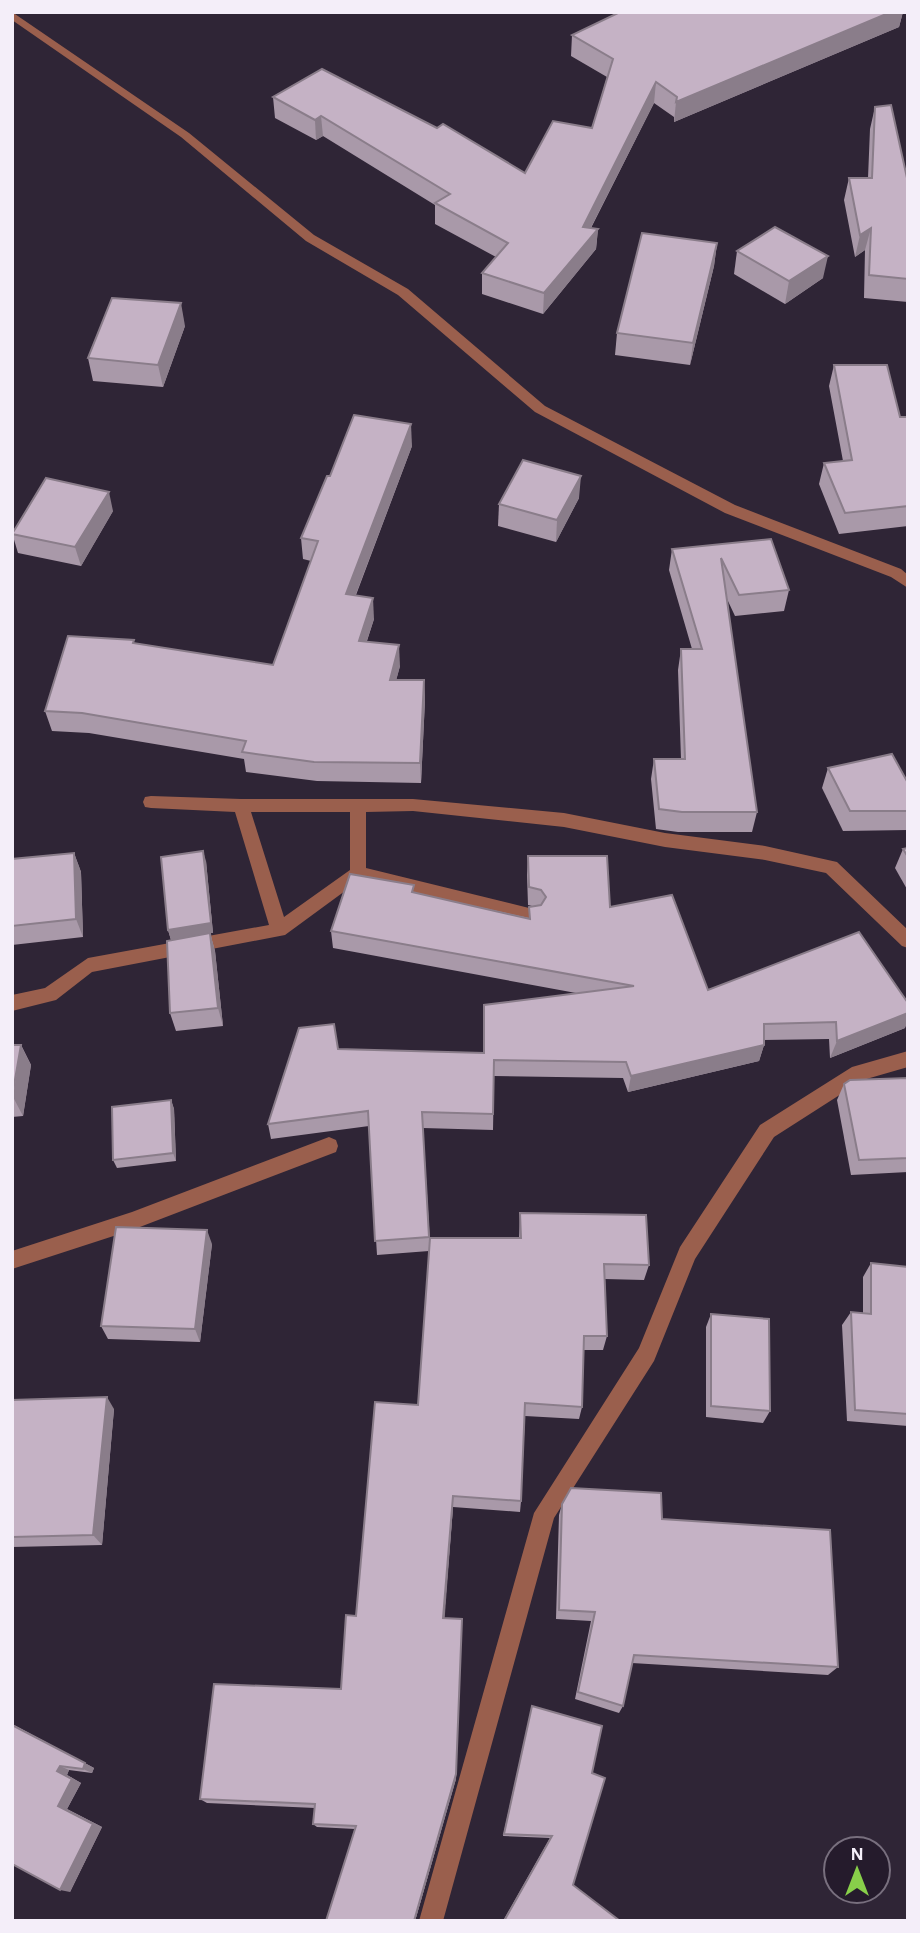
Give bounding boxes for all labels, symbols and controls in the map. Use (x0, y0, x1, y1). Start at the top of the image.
north arrow (822, 1835, 892, 1905)
text: N (850, 1845, 864, 1864)

